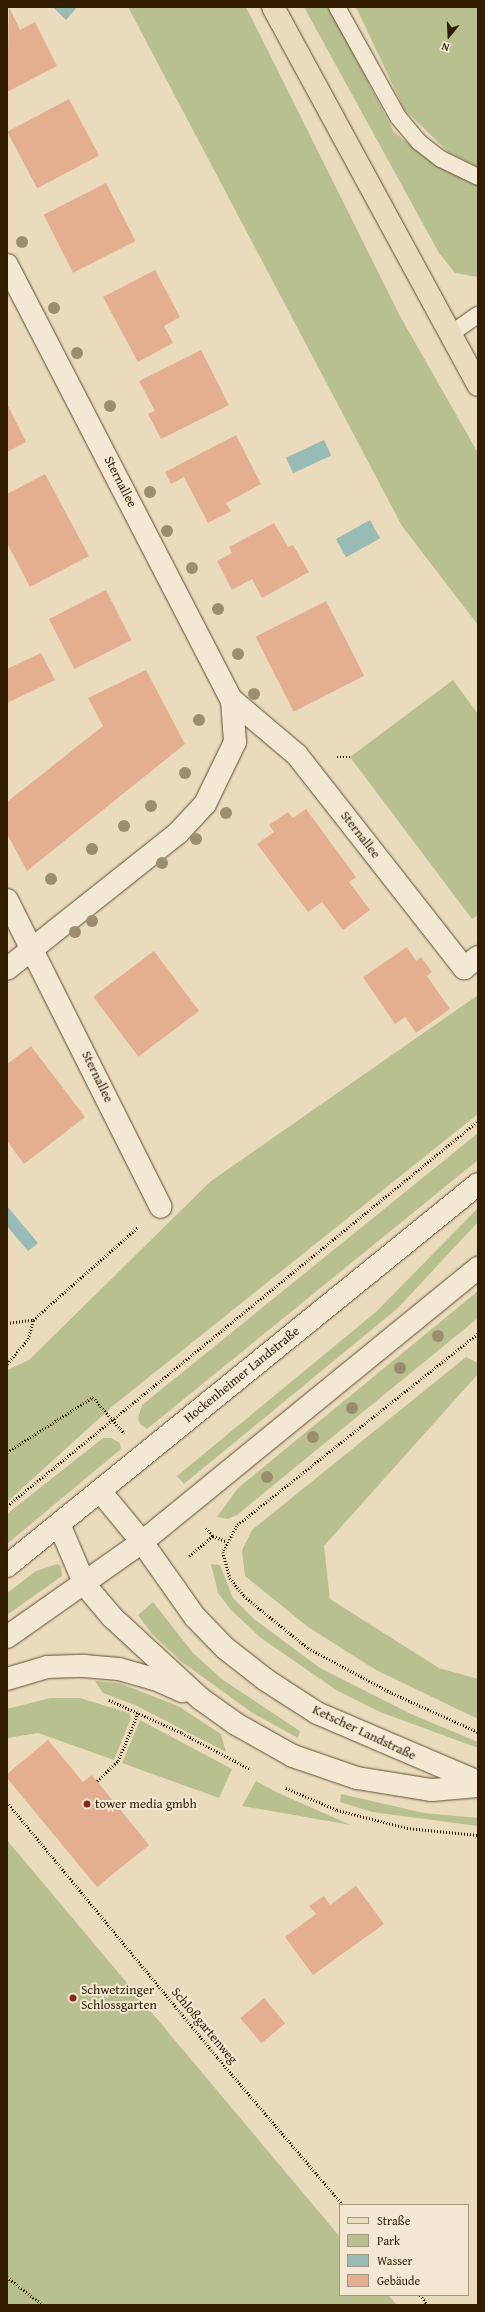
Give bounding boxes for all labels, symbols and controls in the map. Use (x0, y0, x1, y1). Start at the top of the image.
north arrow (429, 16, 469, 56)
text: N (439, 39, 451, 56)
street label: Sternallee (100, 454, 140, 510)
street label: Sternallee (337, 808, 383, 862)
street label: Sternallee (78, 1049, 116, 1105)
street label: Hockenheimer Landstraße (181, 1324, 303, 1426)
street label: Ketscher Landstraße (310, 1702, 418, 1764)
place label: tower media gmbh (95, 1796, 197, 1812)
marker: tower media gmbh (82, 1799, 92, 1809)
place label: Schwetzinger Schlossgarten (81, 1983, 157, 2014)
street label: Schloßgartenweg (168, 1985, 240, 2067)
marker: Schwetzinger Schlossgarten (68, 1993, 78, 2003)
legend (339, 2204, 469, 2296)
text: Straße (377, 2212, 410, 2229)
text: Park (377, 2232, 400, 2249)
text: Wasser (377, 2252, 413, 2269)
text: Gebäude (377, 2272, 420, 2289)

